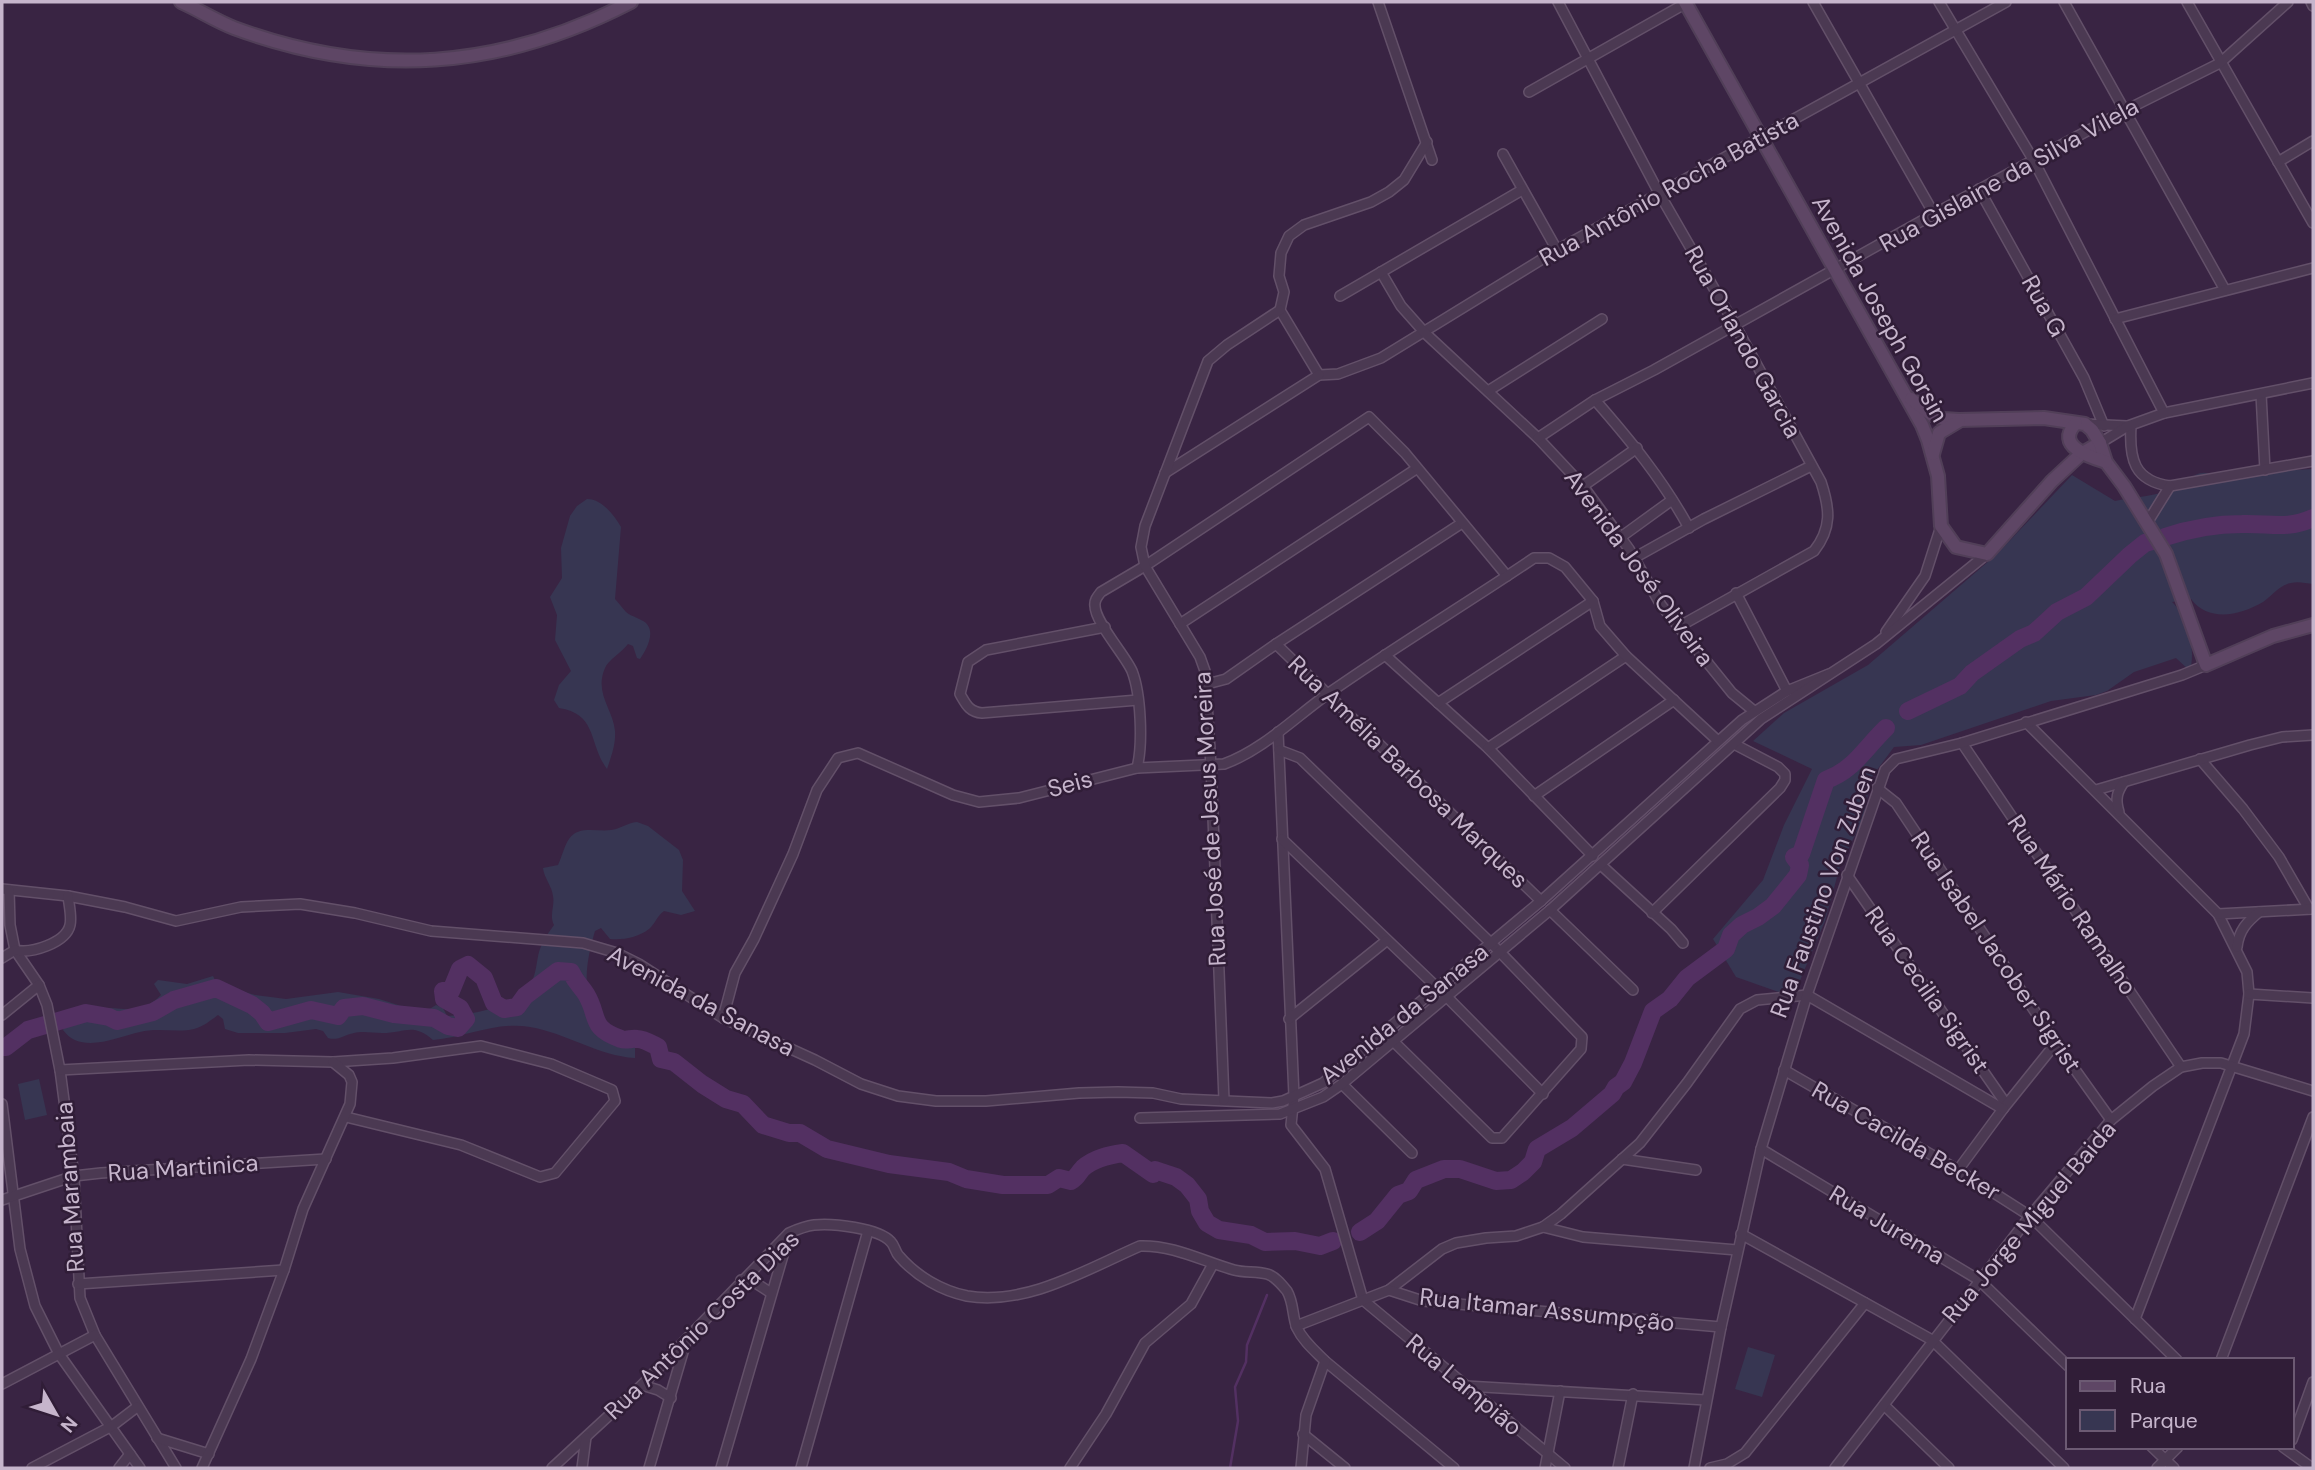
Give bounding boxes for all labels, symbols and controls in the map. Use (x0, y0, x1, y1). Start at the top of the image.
street label: Rua Gislaine da Silva Vilela (1874, 90, 2144, 259)
street label: Rua Antônio Rocha Batista (1534, 104, 1804, 273)
street label: Avenida Joseph Gorsin (1805, 190, 1956, 428)
street label: Rua Orlando Garcia (1678, 240, 1809, 443)
street label: Rua G (2015, 270, 2074, 342)
street label: Avenida José Oliveira (1558, 463, 1721, 672)
street label: Rua Amélia Barbosa Marques (1282, 649, 1535, 895)
street label: Rua José de Jesus Moreira (1186, 671, 1233, 967)
street label: Rua Faustino Von Zuben (1763, 762, 1882, 1022)
street label: Seis (1044, 763, 1096, 804)
street label: Rua Mário Ramalho (2001, 809, 2144, 1001)
street label: Rua Isabel Jacober Sigrist (1904, 825, 2089, 1078)
street label: Rua Cecilia Sigrist (1858, 900, 1997, 1079)
street label: Avenida da Sanasa (1313, 936, 1494, 1091)
street label: Avenida da Sanasa (602, 938, 800, 1063)
street label: Rua Cacilda Becker (1806, 1074, 2006, 1207)
street label: Rua Marambaia (48, 1101, 91, 1273)
street label: Rua Jorge Miguel Baida (1935, 1114, 2122, 1329)
street label: Rua Martinica (107, 1147, 259, 1188)
street label: Rua Jurema (1824, 1178, 1951, 1271)
street label: Rua Antônio Costa Dias (597, 1223, 806, 1426)
street label: Rua Itamar Assumpção (1418, 1281, 1676, 1338)
street label: Rua Lampião (1400, 1327, 1529, 1442)
legend (2066, 1358, 2294, 1449)
text: Rua (2130, 1372, 2166, 1400)
north arrow (21, 1379, 91, 1449)
text: Parque (2130, 1407, 2198, 1435)
text: N (55, 1411, 83, 1438)

